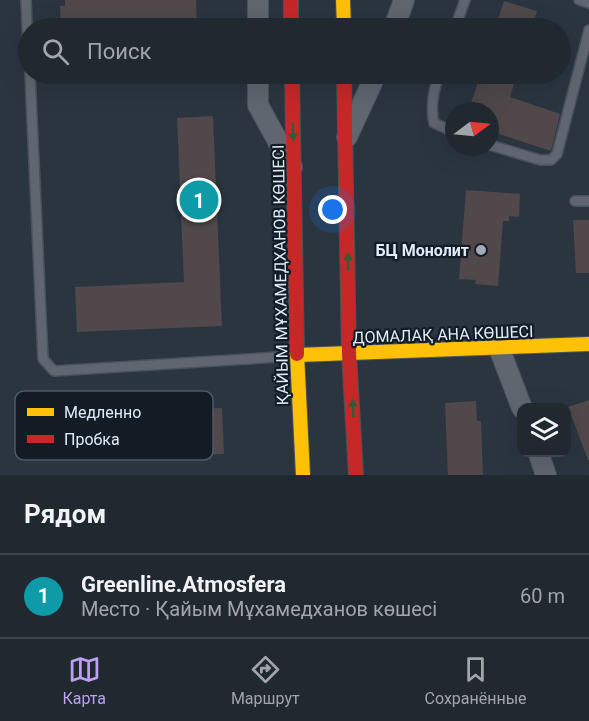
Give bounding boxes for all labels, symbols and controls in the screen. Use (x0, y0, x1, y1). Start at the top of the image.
search box (18, 18, 571, 84)
icon: search (39, 35, 72, 68)
text: Поиск (87, 39, 151, 64)
north arrow (445, 102, 499, 156)
one-way arrow (288, 122, 298, 141)
street label: ҚАЙЫМ МҰХАМЕДХАНОВ КӨШЕСІ (269, 145, 292, 405)
pin: 1 (180, 178, 218, 222)
your location (318, 195, 347, 224)
place label: БЦ Монолит (376, 241, 469, 260)
marker: БЦ Монолит (474, 243, 488, 257)
one-way arrow (343, 253, 352, 272)
street label: ДОМАЛАҚ АНА КӨШЕСІ (352, 322, 534, 347)
legend (15, 391, 213, 460)
one-way arrow (348, 398, 357, 417)
text: Медленно (64, 403, 141, 422)
map controls (517, 403, 571, 457)
button: layers (517, 403, 571, 457)
text: Пробка (64, 430, 120, 449)
text: Рядом (24, 499, 106, 529)
text: Greenline.Atmosfera (81, 572, 286, 597)
text: 1 (38, 584, 49, 608)
text: 60 m (520, 584, 565, 608)
text: Место · Қайым Мұхамедханов көшесі (81, 597, 437, 621)
tab: Карта (62, 653, 106, 708)
tab: Маршрут (231, 653, 300, 708)
tab: Сохранённые (425, 653, 527, 708)

